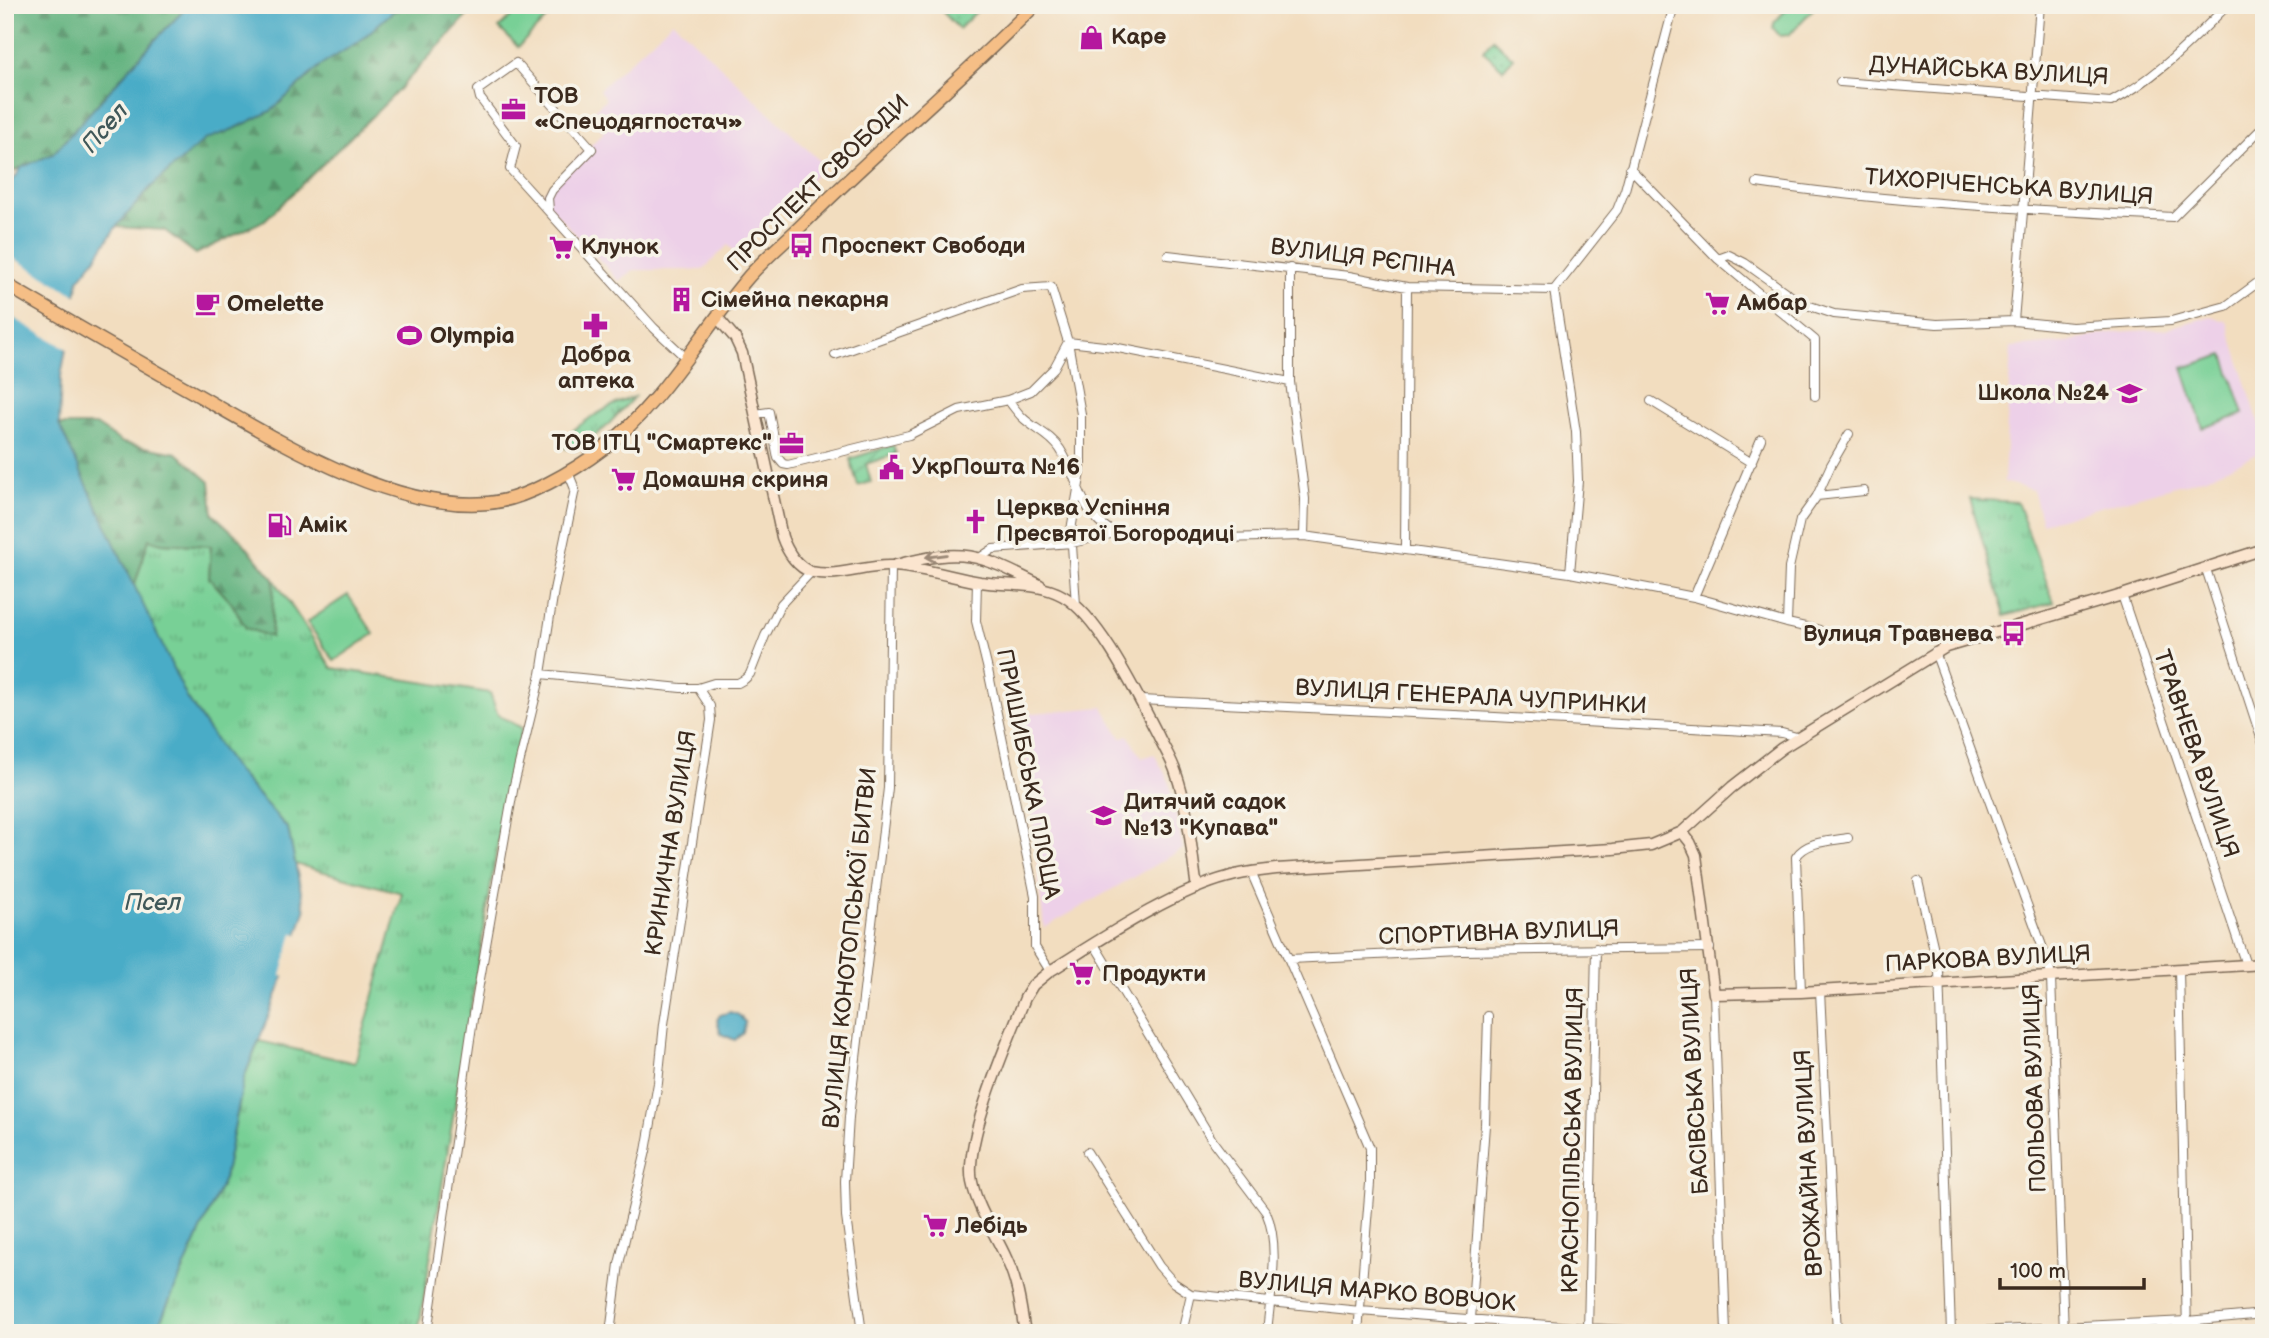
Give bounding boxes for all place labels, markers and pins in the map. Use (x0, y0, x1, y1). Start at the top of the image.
shop icon: Каре (1077, 23, 1105, 51)
place label: Каре (1111, 23, 1166, 51)
place label: ТОВ «Спецодягпостач» (534, 82, 743, 136)
office icon: ТОВ «Спецодягпостач» (500, 95, 528, 123)
bus stop icon: Проспект Свободи (787, 232, 815, 260)
place label: Проспект Свободи (821, 232, 1025, 260)
supermarket icon: Клунок (547, 233, 575, 261)
place label: Клунок (581, 233, 659, 261)
building icon: Сімейна пекарня (667, 286, 695, 314)
place label: Сімейна пекарня (701, 286, 889, 314)
supermarket icon: Амбар (1703, 289, 1731, 317)
place label: Амбар (1736, 289, 1808, 317)
cafe icon: Omelette (193, 290, 221, 318)
place label: Omelette (227, 290, 324, 318)
pharmacy icon: Добра аптека (582, 311, 610, 339)
sports icon: Olympia (396, 322, 424, 350)
place label: Olympia (430, 322, 515, 350)
place label: Добра аптека (558, 341, 635, 395)
place label: Школа №24 (1977, 379, 2109, 407)
school or university icon: Школа №24 (2115, 379, 2143, 407)
place label: ТОВ ІТЦ "Смартекс" (552, 429, 772, 457)
office icon: ТОВ ІТЦ "Смартекс" (778, 429, 806, 457)
public building icon: УкрПошта №16 (878, 453, 906, 481)
place label: УкрПошта №16 (912, 453, 1080, 481)
supermarket icon: Домашня скриня (609, 466, 637, 494)
place label: Домашня скриня (643, 466, 829, 494)
place label: Церква Успіння Пресвятої Богородиці (996, 494, 1235, 548)
church icon: Церква Успіння Пресвятої Богородиці (962, 507, 990, 535)
fuel station icon: Амік (265, 511, 293, 539)
place label: Амік (298, 511, 348, 539)
place label: Вулиця Травнева (1803, 620, 1994, 648)
bus stop icon: Вулиця Травнева (1999, 620, 2027, 648)
place label: Дитячий садок №13 "Купава" (1124, 788, 1286, 842)
school or university icon: Дитячий садок №13 "Купава" (1090, 801, 1118, 829)
supermarket icon: Продукти (1068, 960, 1096, 988)
place label: Продукти (1102, 960, 1206, 988)
supermarket icon: Лебідь (921, 1212, 949, 1240)
place label: Лебідь (954, 1212, 1028, 1240)

